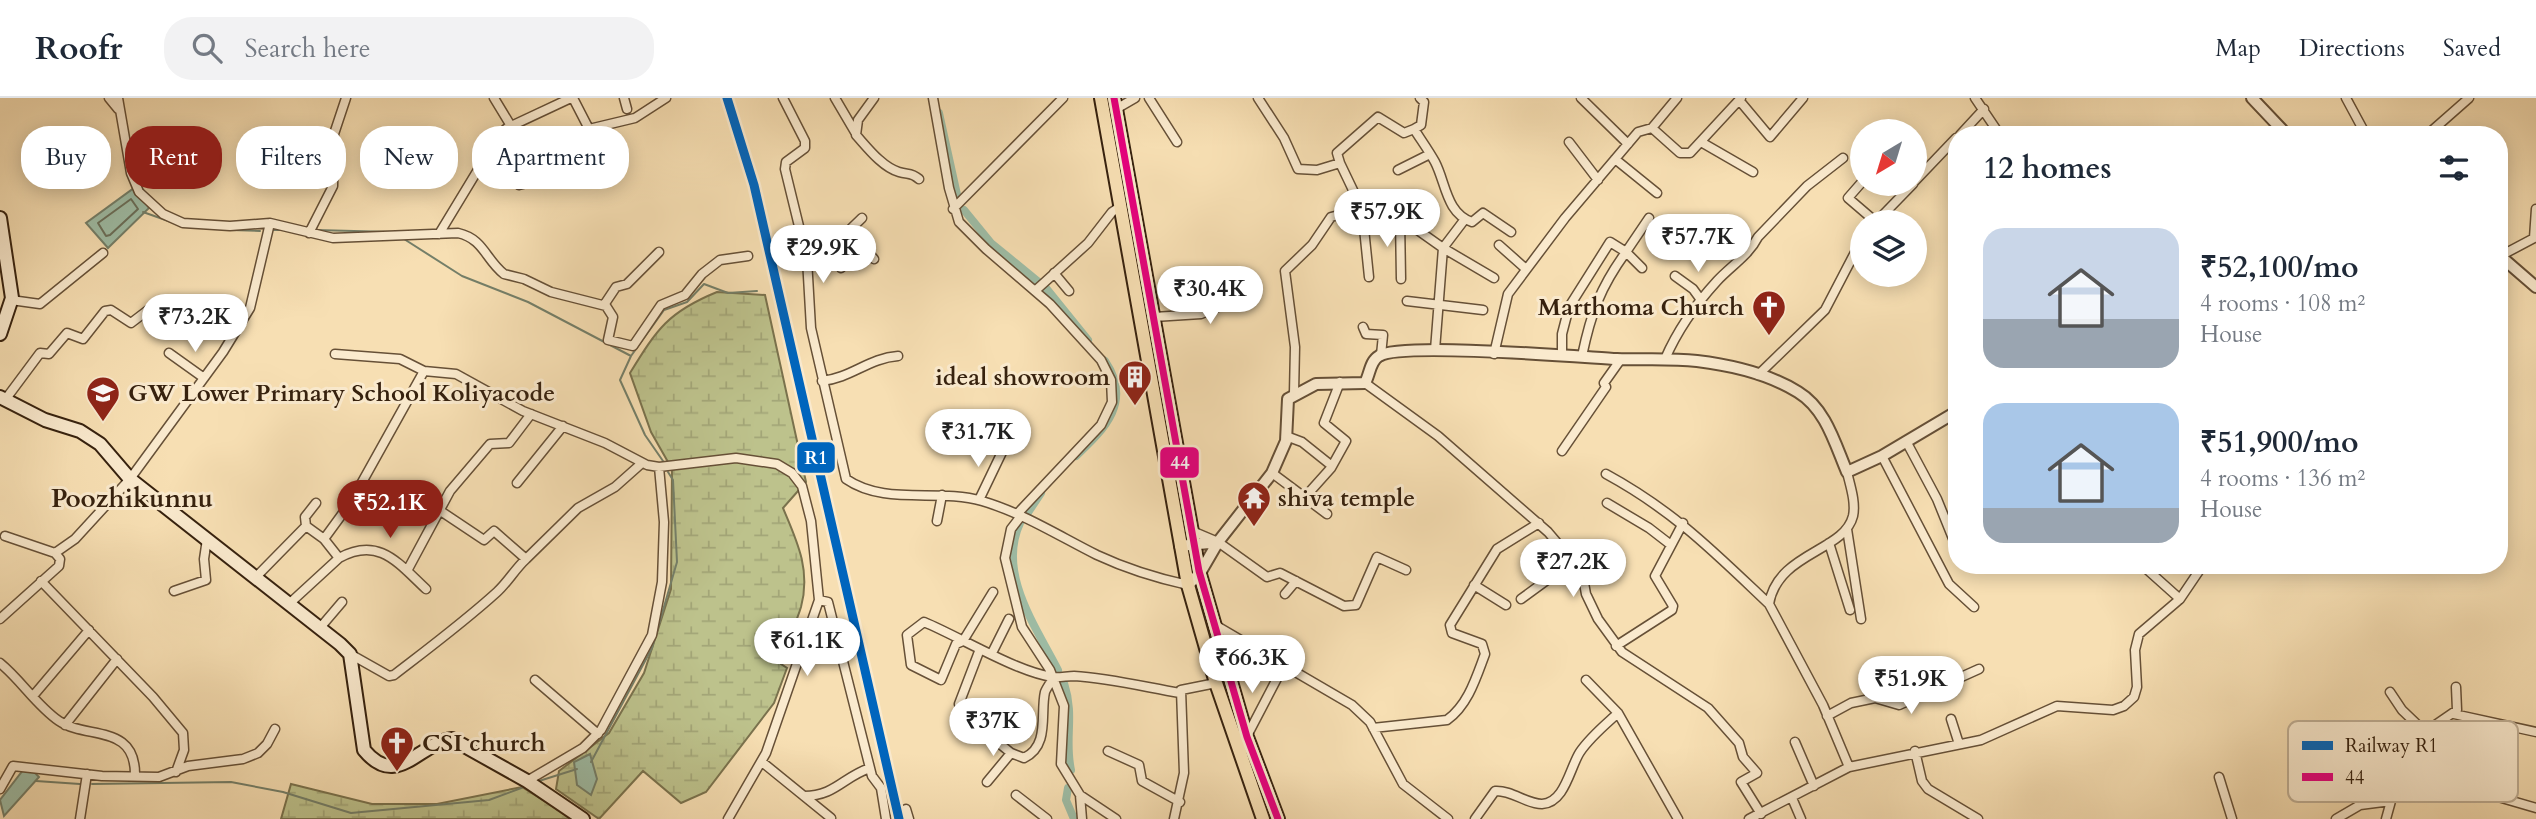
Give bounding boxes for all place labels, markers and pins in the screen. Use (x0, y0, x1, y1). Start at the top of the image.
pin: ₹57.9K (1330, 190, 1444, 249)
pin: ₹57.7K (1641, 214, 1755, 274)
pin: ₹29.9K (766, 226, 880, 285)
pin: ₹30.4K (1153, 266, 1267, 326)
church icon: Marthoma Church (1750, 288, 1788, 337)
place label: Marthoma Church (1538, 291, 1744, 324)
pin: ₹73.2K (138, 294, 252, 354)
building icon: ideal showroom (1116, 358, 1154, 407)
place label: ideal showroom (935, 361, 1111, 394)
school or university icon: GW Lower Primary School Koliyacode (84, 374, 122, 423)
place label: GW Lower Primary School Koliyacode (128, 377, 555, 410)
pin: ₹31.7K (921, 410, 1035, 469)
temple icon: shiva temple (1235, 479, 1273, 528)
pin: ₹52.1K (333, 480, 447, 540)
place label: shiva temple (1278, 482, 1415, 515)
pin: ₹27.2K (1516, 540, 1630, 599)
pin: ₹61.1K (750, 618, 864, 678)
pin: ₹66.3K (1195, 636, 1309, 695)
pin: ₹51.9K (1854, 656, 1968, 716)
pin: ₹37K (952, 698, 1034, 758)
church icon: CSI church (378, 724, 416, 773)
place label: CSI church (422, 727, 545, 760)

